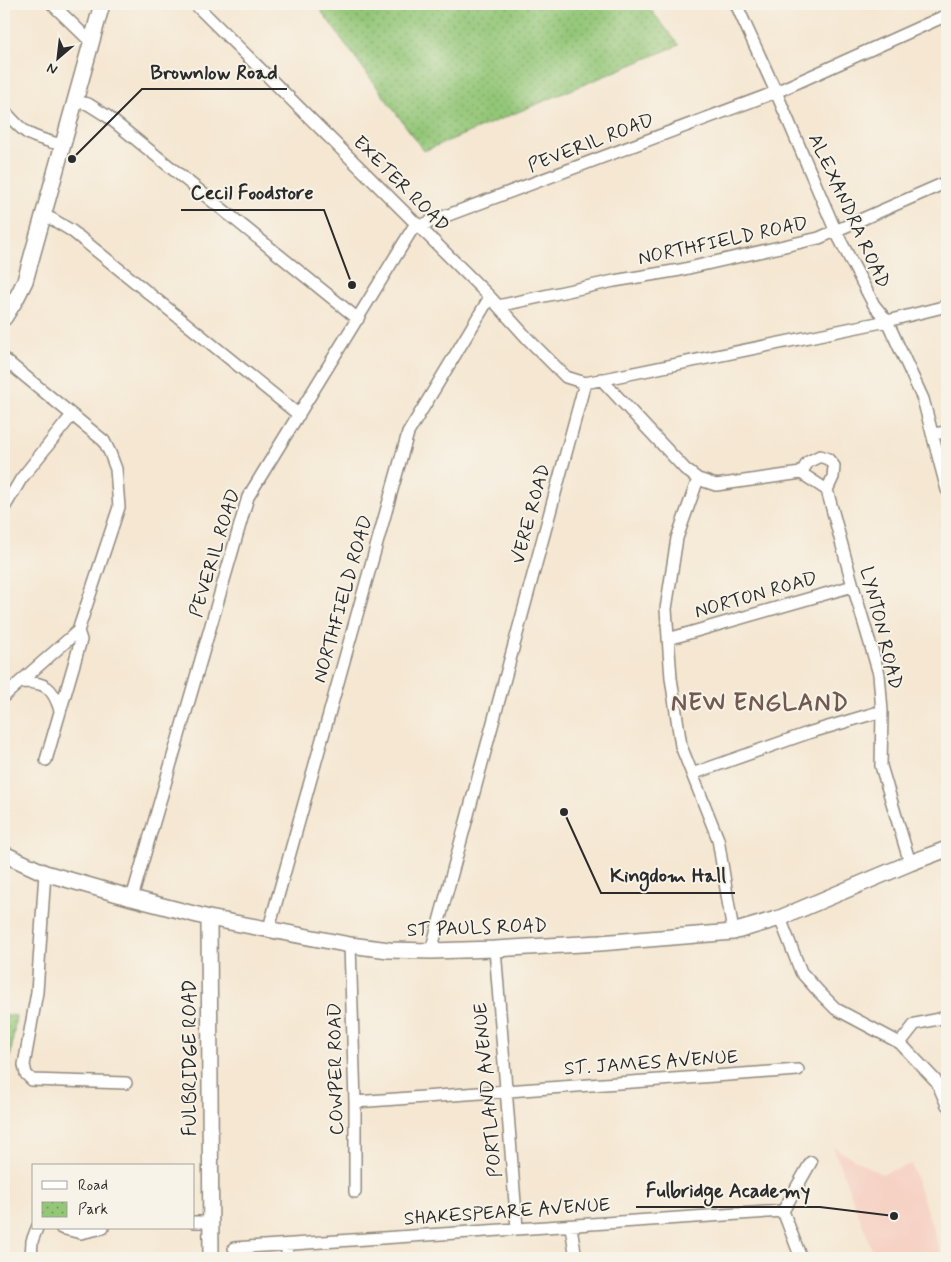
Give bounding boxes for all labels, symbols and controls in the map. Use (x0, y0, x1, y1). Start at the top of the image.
north arrow (32, 32, 82, 82)
callout: Brownlow Road (142, 54, 287, 89)
text: N (44, 58, 61, 79)
text: Brownlow Road (150, 60, 278, 87)
street label: PEVERIL ROAD (524, 107, 658, 179)
street label: EXETER ROAD (347, 130, 455, 238)
street label: ALEXANDRA ROAD (802, 130, 896, 292)
callout: Cecil Foodstore (181, 175, 324, 210)
text: Cecil Foodstore (191, 180, 313, 207)
street label: NORTHFIELD ROAD (636, 211, 810, 271)
street label: VERE ROAD (506, 461, 556, 567)
street label: PEVERIL ROAD (184, 486, 246, 620)
street label: NORTHFIELD ROAD (307, 512, 379, 686)
street label: LYNTON ROAD (854, 564, 908, 692)
street label: NORTON ROAD (692, 566, 820, 624)
district label: NEW ENGLAND (671, 688, 849, 719)
callout: Kingdom Hall (601, 858, 735, 893)
text: Kingdom Hall (610, 863, 726, 892)
street label: ST PAULS ROAD (406, 913, 548, 943)
street label: FULBRIDGE ROAD (178, 980, 203, 1136)
street label: PORTLAND AVENUE (468, 1001, 508, 1178)
street label: COWPER ROAD (322, 1002, 350, 1136)
street label: ST. JAMES AVENUE (563, 1044, 739, 1082)
legend (32, 1164, 195, 1230)
callout: Fulbridge Academy (636, 1172, 820, 1207)
text: Road (78, 1176, 108, 1196)
text: Fulbridge Academy (646, 1178, 810, 1207)
street label: SHAKESPEARE AVENUE (403, 1192, 611, 1232)
text: Park (78, 1200, 108, 1220)

